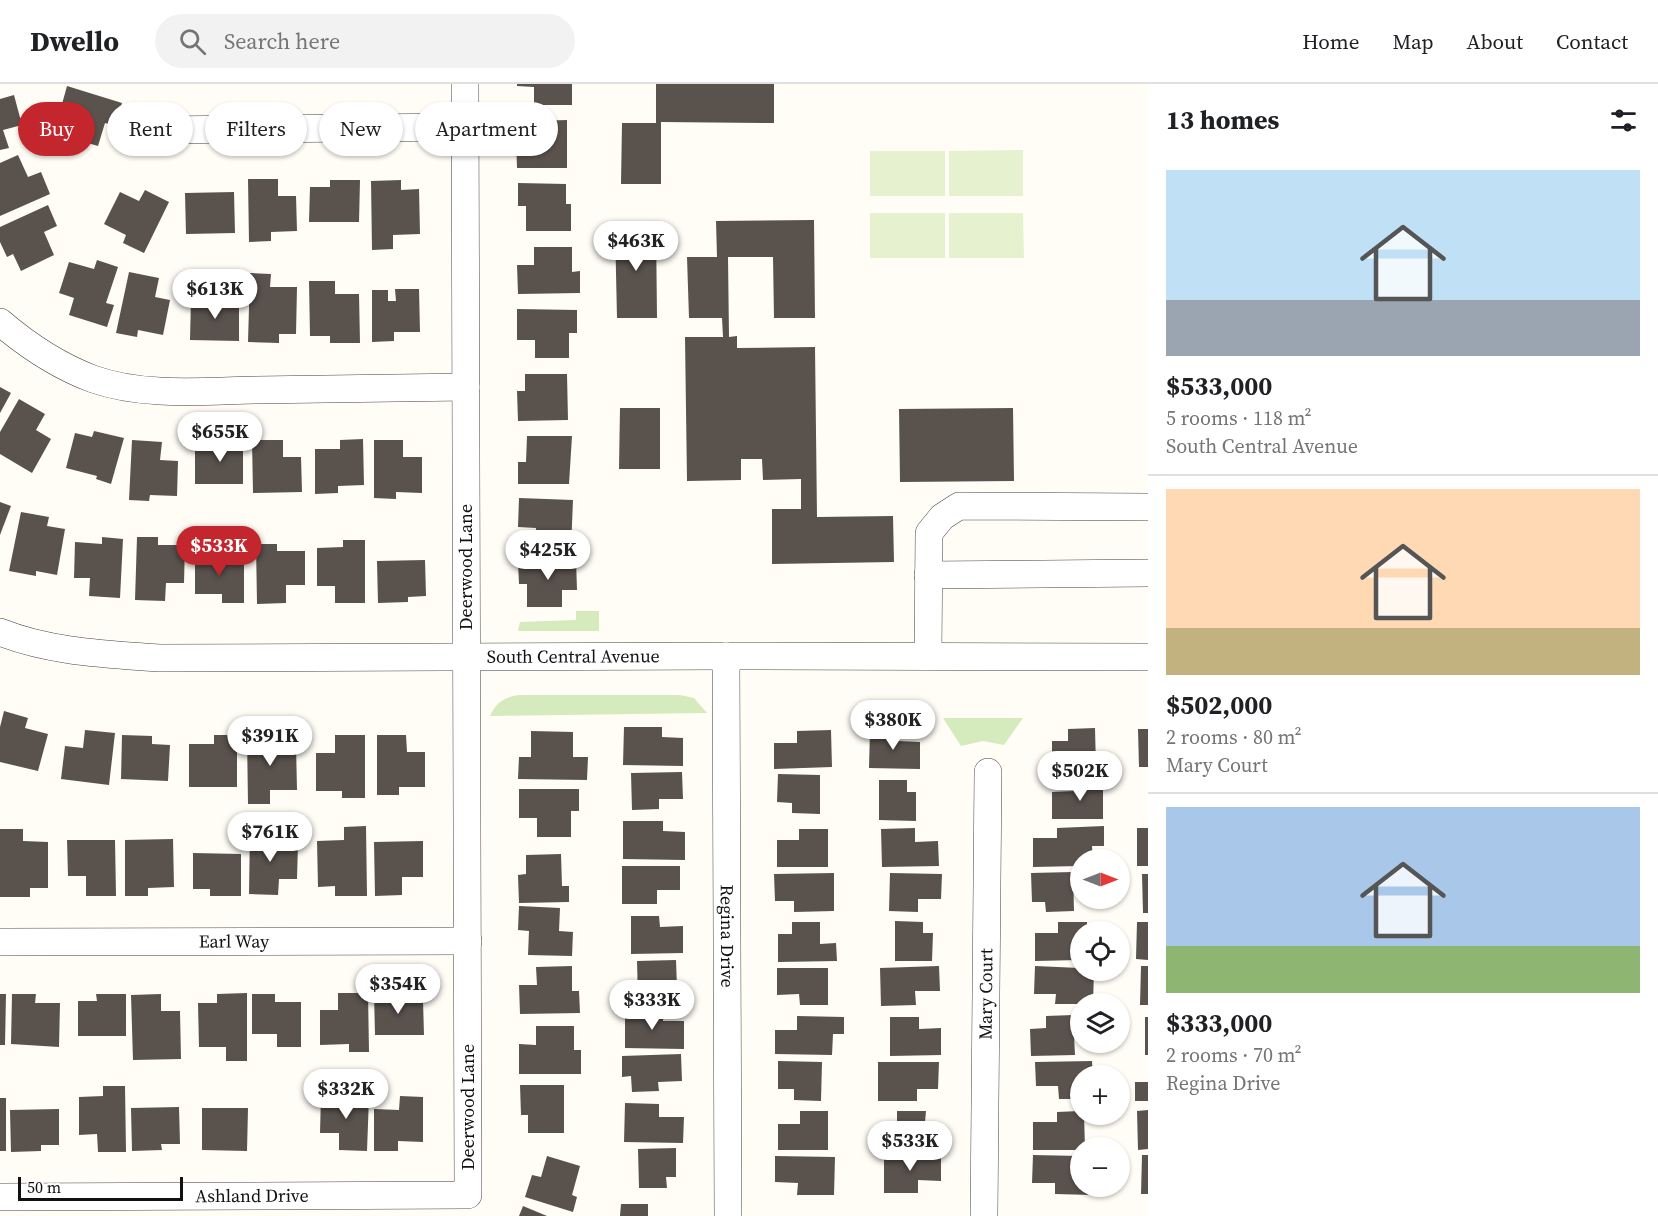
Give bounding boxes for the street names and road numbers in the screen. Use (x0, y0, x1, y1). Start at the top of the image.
street label: Deerwood Lane (453, 504, 478, 630)
street label: South Central Avenue (487, 643, 660, 669)
street label: Regina Drive (715, 884, 740, 988)
street label: Earl Way (199, 928, 270, 954)
street label: Mary Court (973, 948, 998, 1040)
street label: Deerwood Lane (455, 1044, 480, 1170)
street label: Ashland Drive (195, 1183, 309, 1208)

